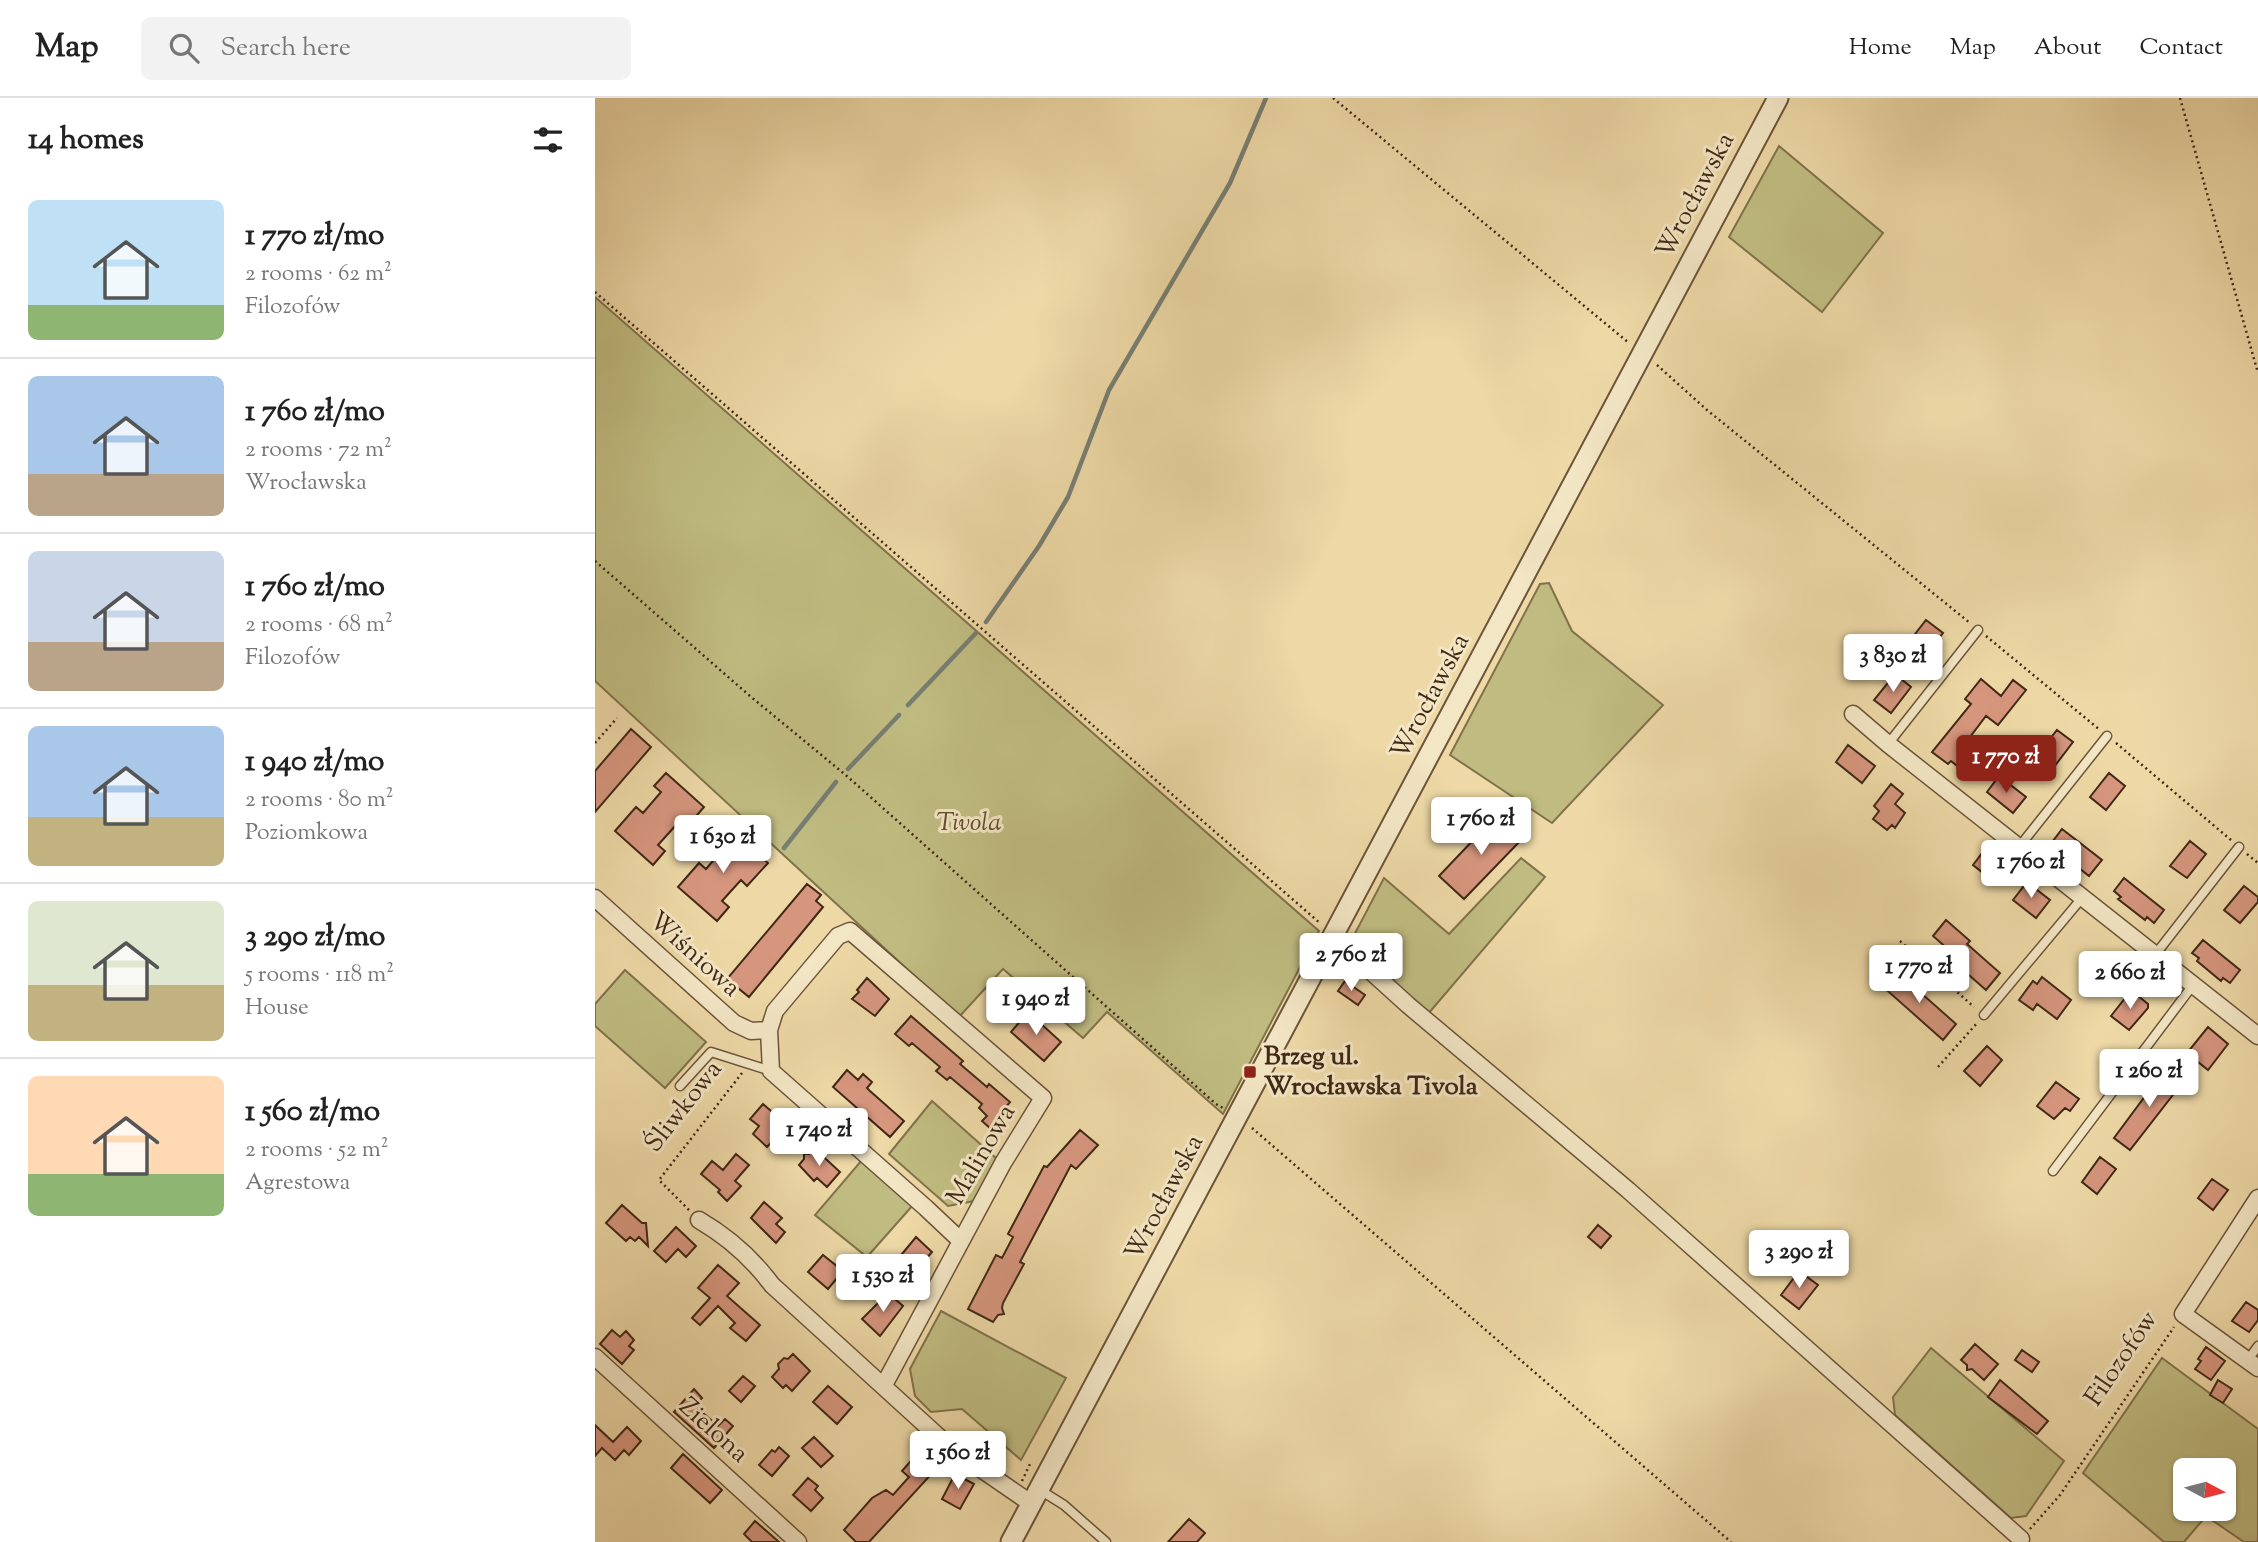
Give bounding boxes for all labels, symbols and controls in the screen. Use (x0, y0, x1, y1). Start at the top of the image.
search box (141, 17, 631, 80)
text: Map (35, 24, 99, 72)
icon: search (165, 29, 203, 67)
text: Search here (221, 30, 351, 67)
text: Home (1849, 31, 1912, 65)
text: Map (1950, 31, 1996, 65)
text: About (2034, 31, 2101, 65)
text: Contact (2139, 31, 2223, 65)
text: 14 homes (28, 119, 144, 162)
icon: filters (529, 121, 567, 159)
street label: Wrocławska (1647, 126, 1745, 266)
text: 1 770 zł/mo (245, 215, 384, 258)
icon: home (84, 228, 168, 312)
text: 2 rooms · 62 m² (245, 258, 392, 291)
text: Filozofów (245, 291, 341, 324)
text: 1 760 zł/mo (245, 391, 385, 434)
icon: home (84, 404, 168, 488)
text: 2 rooms · 72 m² (245, 434, 392, 467)
text: Wrocławska (245, 467, 367, 500)
text: 1 760 zł/mo (245, 566, 385, 609)
icon: home (84, 579, 168, 663)
text: 2 rooms · 68 m² (245, 609, 393, 642)
street label: Wrocławska (1382, 627, 1480, 767)
pin: 3 830 zł (1821, 634, 1965, 694)
text: 3 830 zł (1860, 640, 1926, 673)
text: Filozofów (245, 642, 341, 675)
pin: 1 770 zł (1934, 736, 2078, 795)
text: 1 940 zł/mo (245, 741, 384, 784)
text: 1 770 zł (1972, 741, 2040, 774)
icon: home (84, 754, 168, 838)
text: 2 rooms · 80 m² (245, 784, 393, 817)
pin: 1 760 zł (1409, 798, 1553, 857)
text: 1 760 zł (1447, 803, 1515, 836)
park label: Tivola (937, 805, 1001, 842)
pin: 1 630 zł (651, 816, 795, 875)
text: Poziomkowa (245, 817, 368, 850)
text: 1 630 zł (690, 821, 756, 854)
pin: 1 760 zł (1959, 840, 2103, 900)
text: 1 760 zł (1997, 846, 2065, 879)
street label: Wiśniowa (640, 904, 748, 1006)
text: 3 290 zł/mo (245, 916, 385, 959)
icon: home (84, 929, 168, 1013)
pin: 2 760 zł (1279, 934, 1423, 993)
text: 2 760 zł (1316, 939, 1386, 972)
pin: 1 770 zł (1847, 946, 1991, 1005)
text: 1 770 zł (1885, 951, 1953, 984)
pin: 2 660 zł (2058, 951, 2202, 1011)
text: 2 660 zł (2095, 957, 2165, 990)
text: 5 rooms · 118 m² (245, 959, 394, 992)
pin: 1 940 zł (964, 978, 1108, 1037)
text: 1 940 zł (1002, 983, 1070, 1016)
text: House (245, 992, 309, 1025)
place label: Brzeg ul. Wrocławska Tivola (1264, 1039, 1478, 1106)
pin: 1 260 zł (2077, 1049, 2221, 1109)
street label: Śliwkowa (636, 1053, 732, 1161)
text: 1 260 zł (2115, 1055, 2183, 1088)
marker: Brzeg ul. Wrocławska Tivola (1242, 1064, 1258, 1080)
text: 1 560 zł/mo (245, 1091, 380, 1134)
street label: Malinowa (938, 1098, 1026, 1212)
icon: home (84, 1104, 168, 1188)
pin: 1 740 zł (747, 1108, 891, 1168)
text: 1 740 zł (786, 1114, 852, 1147)
street label: Wrocławska (1116, 1128, 1214, 1268)
text: 2 rooms · 52 m² (245, 1134, 388, 1167)
text: Agrestowa (245, 1167, 350, 1200)
pin: 3 290 zł (1727, 1230, 1871, 1290)
text: 3 290 zł (1765, 1236, 1833, 1269)
pin: 1 530 zł (811, 1254, 955, 1314)
text: 1 530 zł (852, 1260, 914, 1293)
street label: Filozofów (2076, 1304, 2168, 1414)
street label: Zielona (670, 1390, 756, 1472)
pin: 1 560 zł (886, 1432, 1030, 1491)
text: 1 560 zł (926, 1437, 990, 1470)
north arrow (2173, 1458, 2237, 1521)
map controls (2173, 1458, 2236, 1521)

